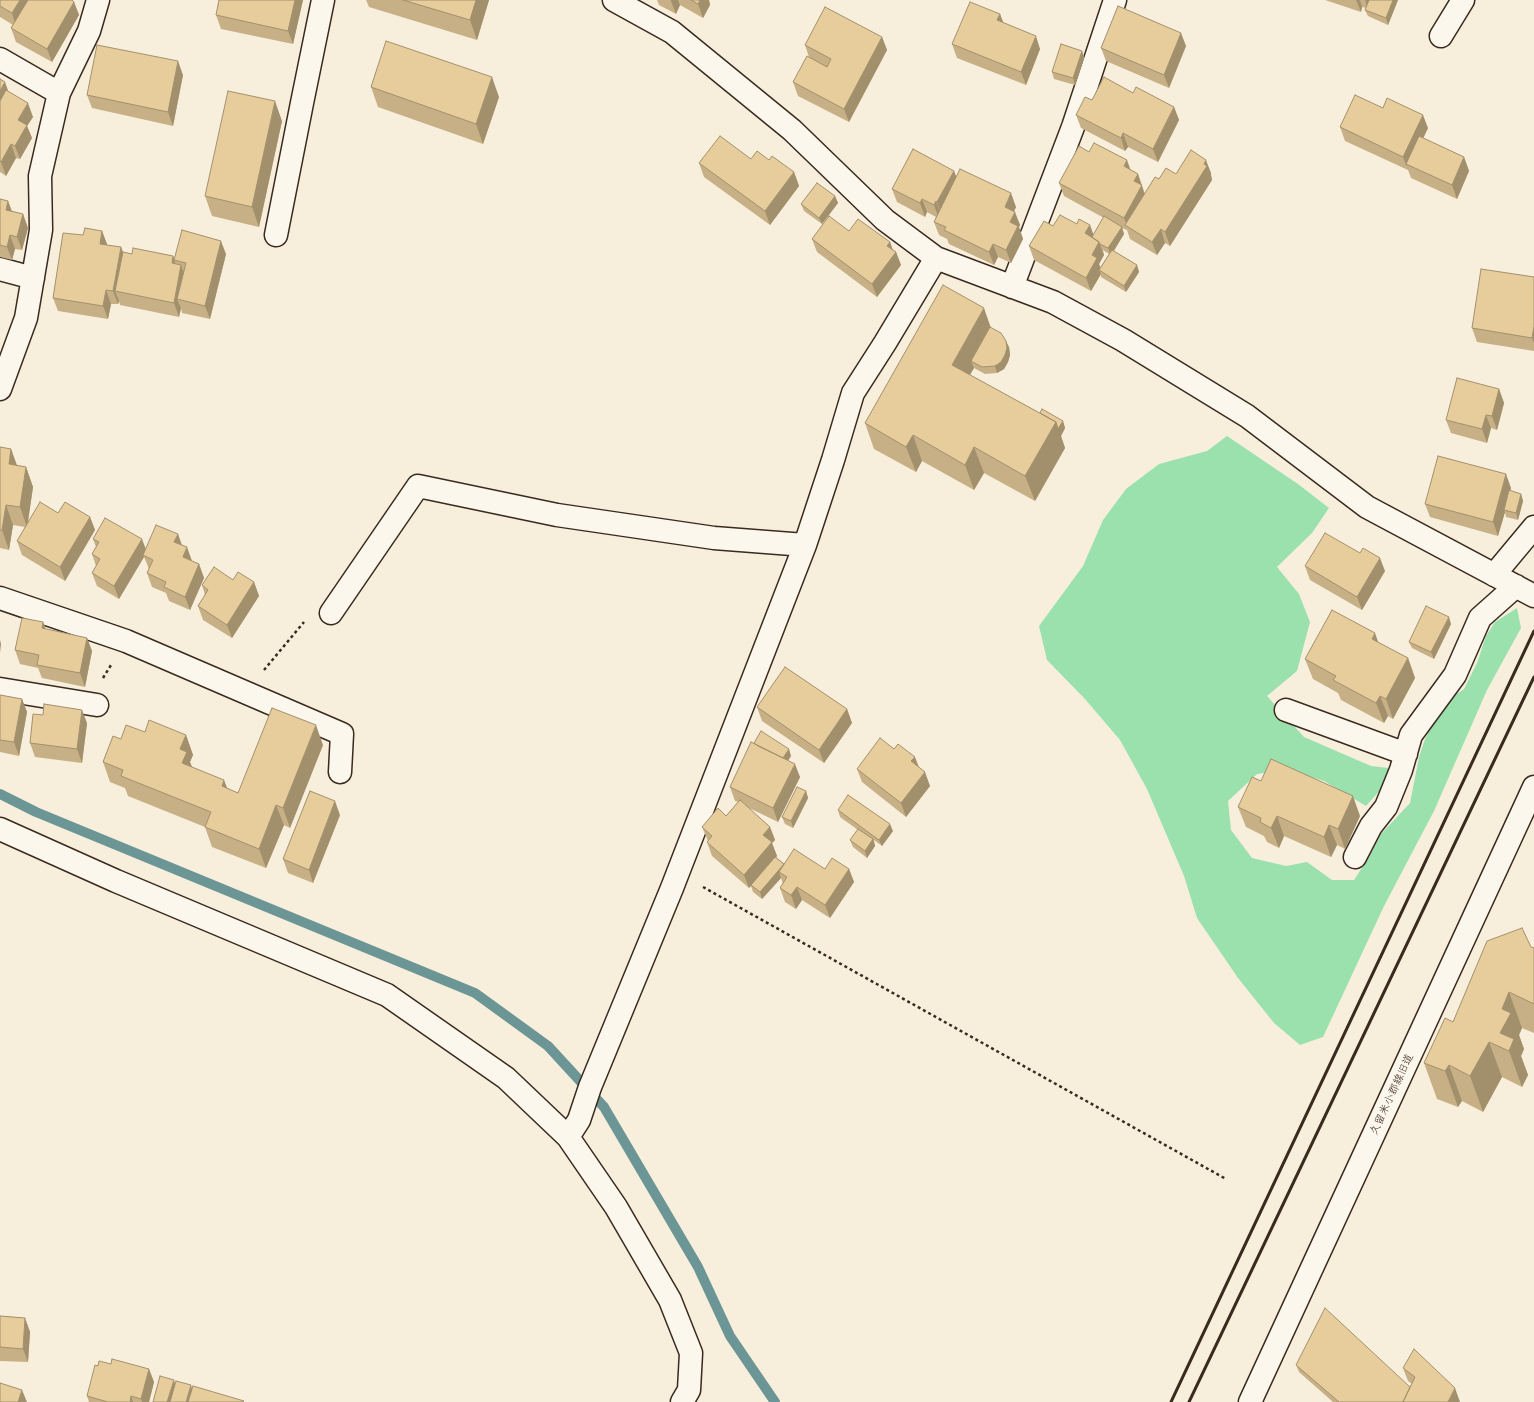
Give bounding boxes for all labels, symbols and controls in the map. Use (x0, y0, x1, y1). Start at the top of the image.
street label: 久留米小郡線旧道 (1368, 1052, 1418, 1138)

